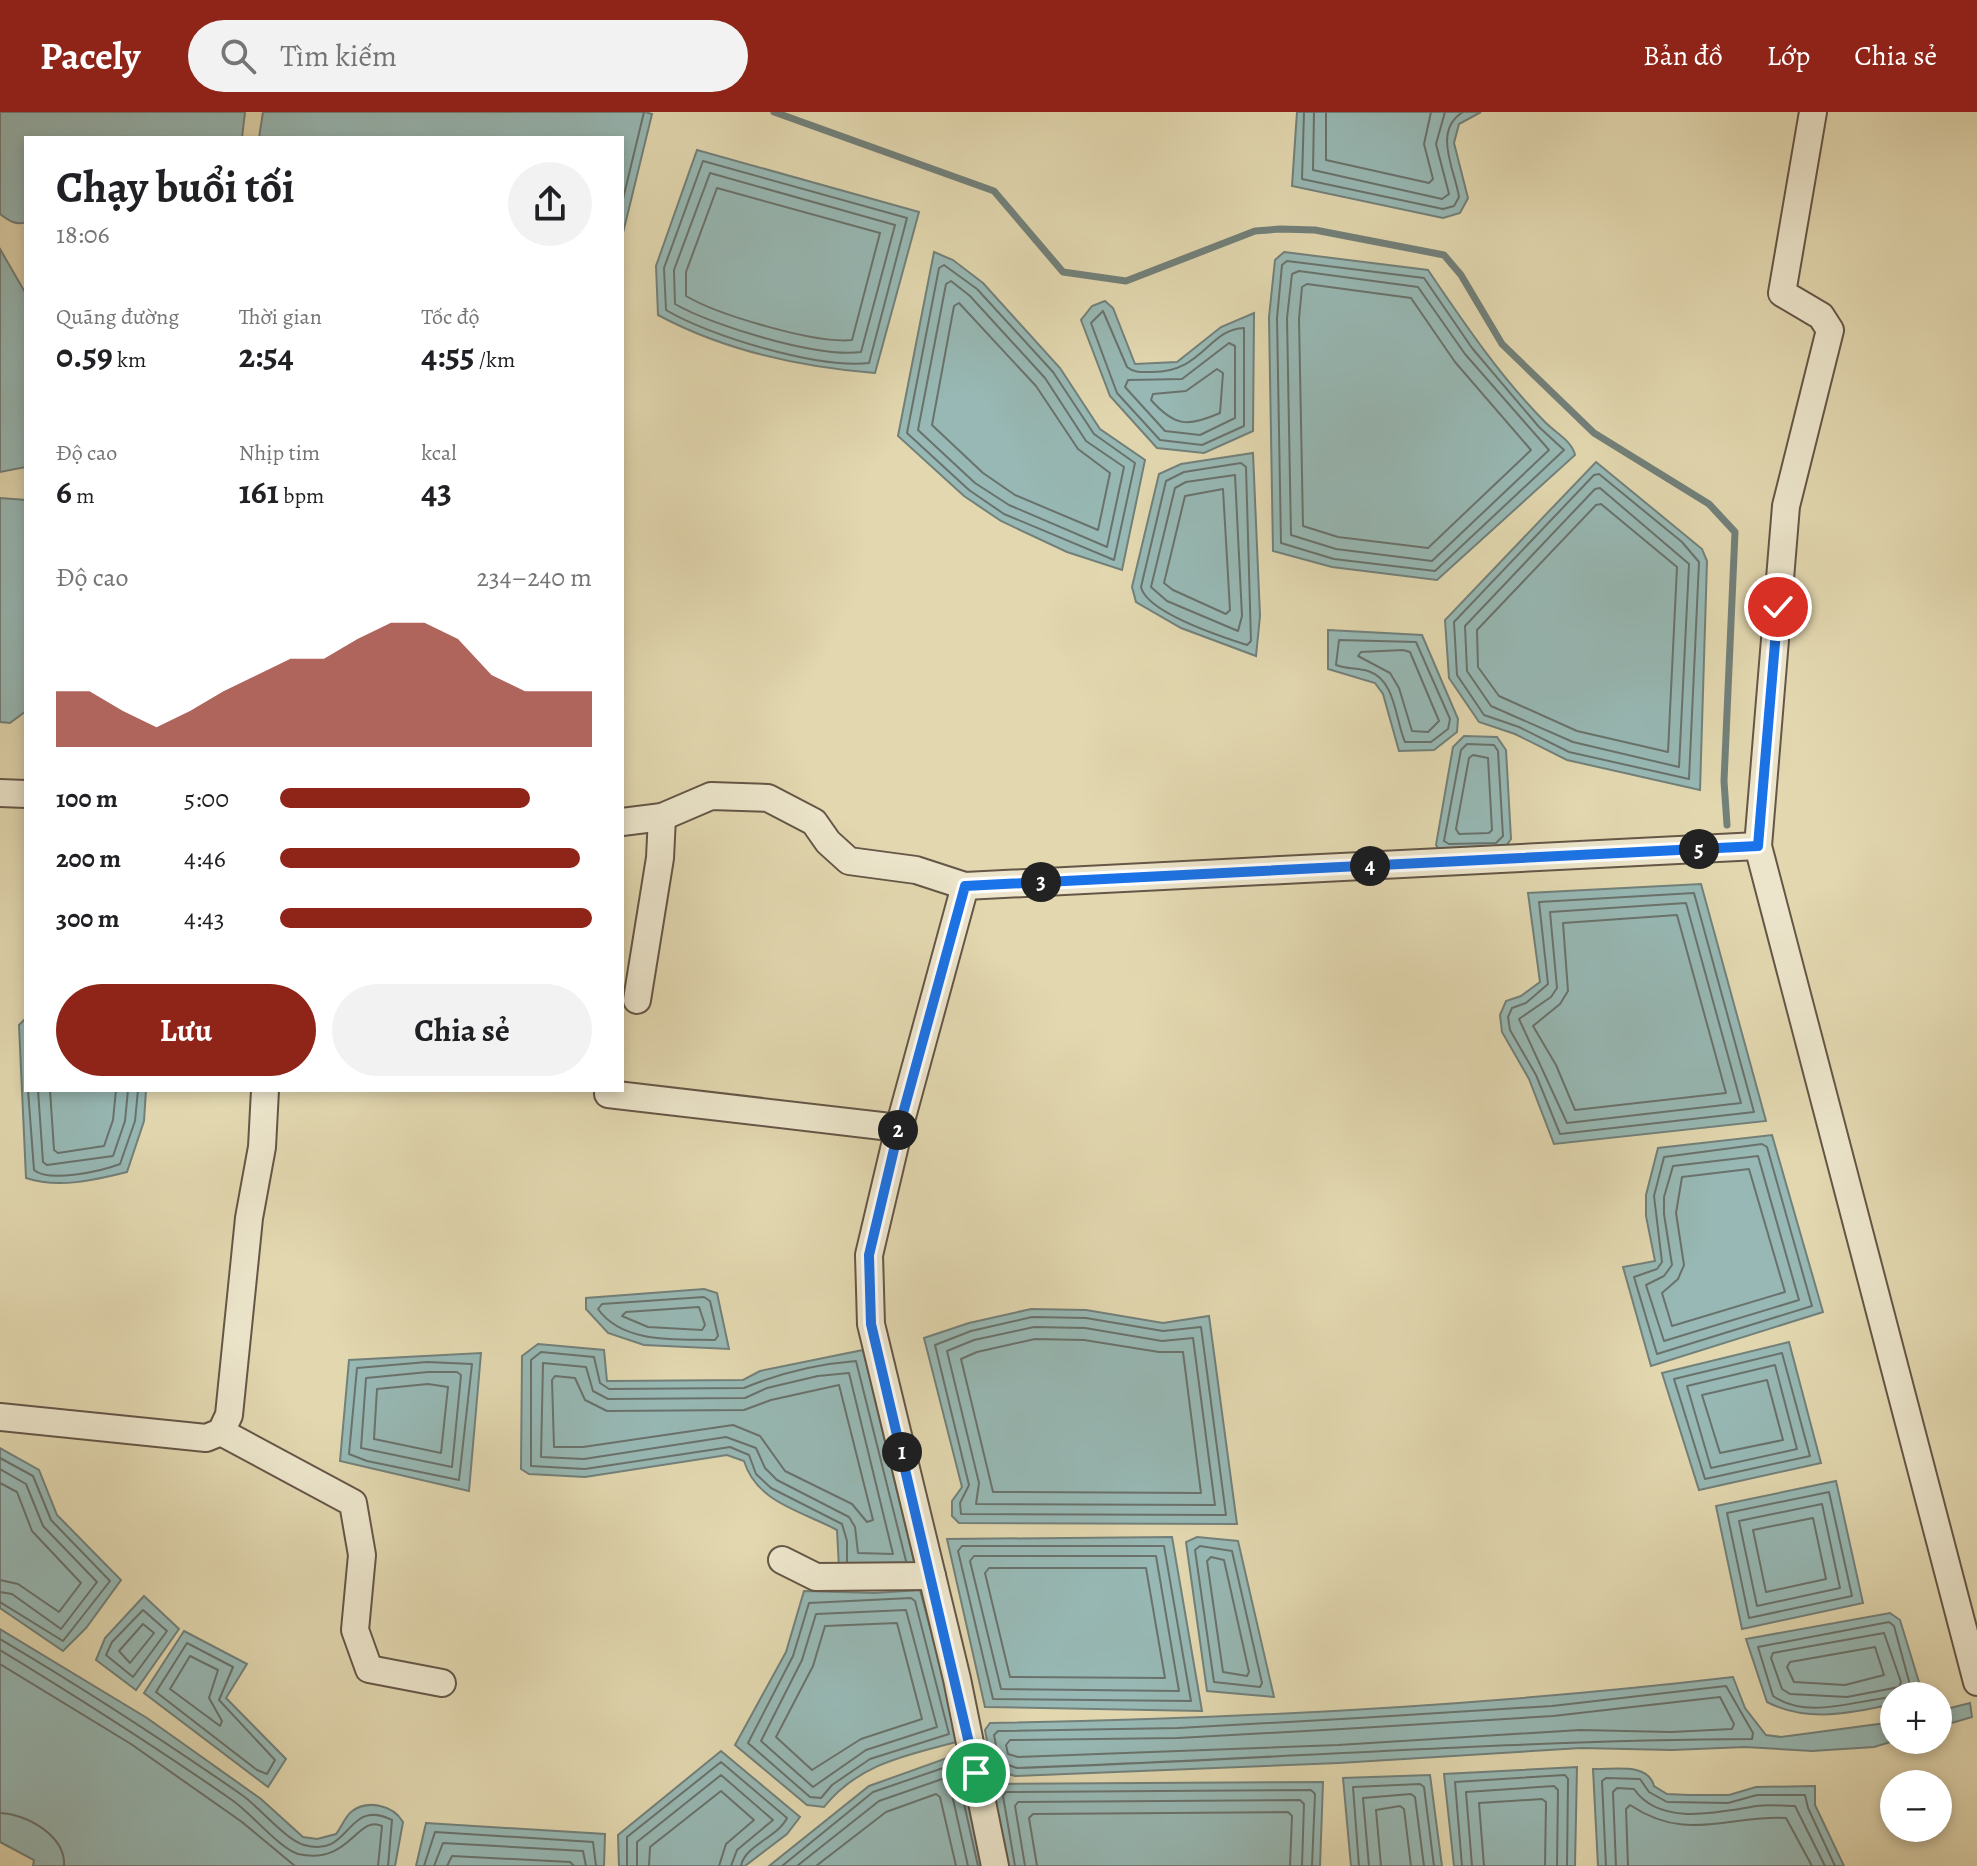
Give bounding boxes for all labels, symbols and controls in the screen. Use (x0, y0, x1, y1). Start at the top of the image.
search box (188, 20, 748, 92)
text: Pacely (40, 30, 140, 82)
icon: search (216, 34, 260, 78)
text: Tìm kiếm (280, 36, 397, 76)
text: Bản đồ (1643, 37, 1723, 75)
text: Lớp (1767, 37, 1810, 75)
text: Chia sẻ (1854, 37, 1937, 75)
text: Chạy buổi tối (56, 157, 295, 217)
button: share (508, 162, 592, 246)
text: 18:06 (56, 217, 110, 252)
text: Quãng đường (56, 302, 179, 332)
text: Thời gian (239, 302, 322, 332)
text: Tốc độ (421, 302, 479, 332)
text: 0.59 (56, 332, 113, 379)
text: 2:54 (239, 332, 294, 379)
text: 4:55 (421, 332, 474, 379)
text: km (113, 345, 146, 375)
text: /km (474, 345, 515, 375)
text: Độ cao (56, 438, 117, 468)
text: Nhịp tim (239, 438, 320, 468)
text: kcal (421, 438, 457, 468)
text: 6 (56, 468, 72, 515)
text: 161 (239, 468, 279, 515)
text: 43 (421, 468, 452, 515)
text: m (72, 481, 95, 511)
text: bpm (279, 481, 324, 511)
text: Độ cao (56, 560, 128, 595)
text: 234–240 m (476, 560, 592, 595)
pin (1744, 573, 1812, 641)
icon: check (1756, 585, 1800, 629)
text: 100 m (56, 781, 118, 816)
text: 5:00 (184, 781, 229, 816)
pin: 5 (1679, 829, 1719, 869)
text: 5 (1694, 834, 1704, 864)
text: 200 m (56, 841, 121, 876)
text: 4:46 (184, 841, 226, 876)
pin: 4 (1350, 846, 1390, 886)
text: 4 (1365, 851, 1375, 881)
pin: 3 (1021, 862, 1061, 902)
text: 3 (1036, 867, 1046, 897)
text: 300 m (56, 901, 120, 936)
text: 4:43 (184, 901, 225, 936)
button: Lưu (56, 984, 316, 1076)
button: Chia sẻ (332, 984, 592, 1076)
pin: 2 (878, 1110, 918, 1150)
text: 2 (893, 1115, 903, 1145)
pin: 1 (882, 1432, 922, 1472)
text: 1 (898, 1437, 906, 1467)
map controls (1880, 1682, 1952, 1842)
button: + (1880, 1682, 1952, 1754)
pin (942, 1739, 1010, 1807)
icon: arrive (954, 1751, 998, 1795)
button: − (1880, 1770, 1952, 1842)

